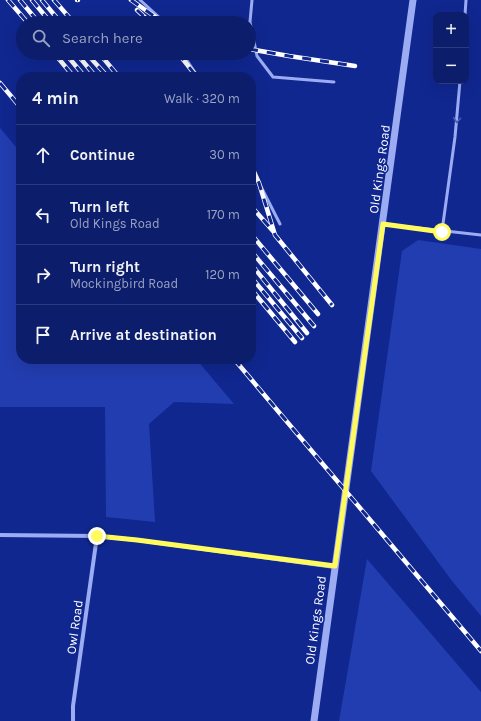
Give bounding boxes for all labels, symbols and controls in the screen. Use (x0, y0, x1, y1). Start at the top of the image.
map controls (433, 12, 469, 84)
button: + (433, 12, 469, 48)
search box (16, 16, 256, 60)
icon: search (30, 27, 52, 49)
text: Search here (62, 29, 143, 47)
button: − (433, 48, 469, 84)
text: 4 min (32, 88, 79, 108)
text: Walk · 320 m (164, 91, 240, 106)
one-way arrow (452, 117, 461, 123)
street label: Old Kings Road (366, 124, 393, 214)
icon: ahead (32, 144, 54, 166)
text: Continue (70, 146, 135, 164)
text: 30 m (209, 147, 240, 162)
text: Turn left (70, 198, 129, 216)
icon: left (32, 204, 54, 226)
text: 170 m (207, 207, 240, 222)
text: Old Kings Road (70, 216, 160, 231)
route start (433, 223, 451, 241)
text: Turn right (70, 258, 140, 276)
icon: right (32, 264, 54, 286)
text: 120 m (205, 267, 240, 282)
text: Mockingbird Road (70, 276, 178, 291)
icon: arrive (32, 324, 54, 346)
text: Arrive at destination (70, 326, 217, 344)
route end (88, 527, 106, 545)
street label: Old Kings Road (302, 575, 329, 665)
street label: Owl Road (63, 599, 86, 655)

